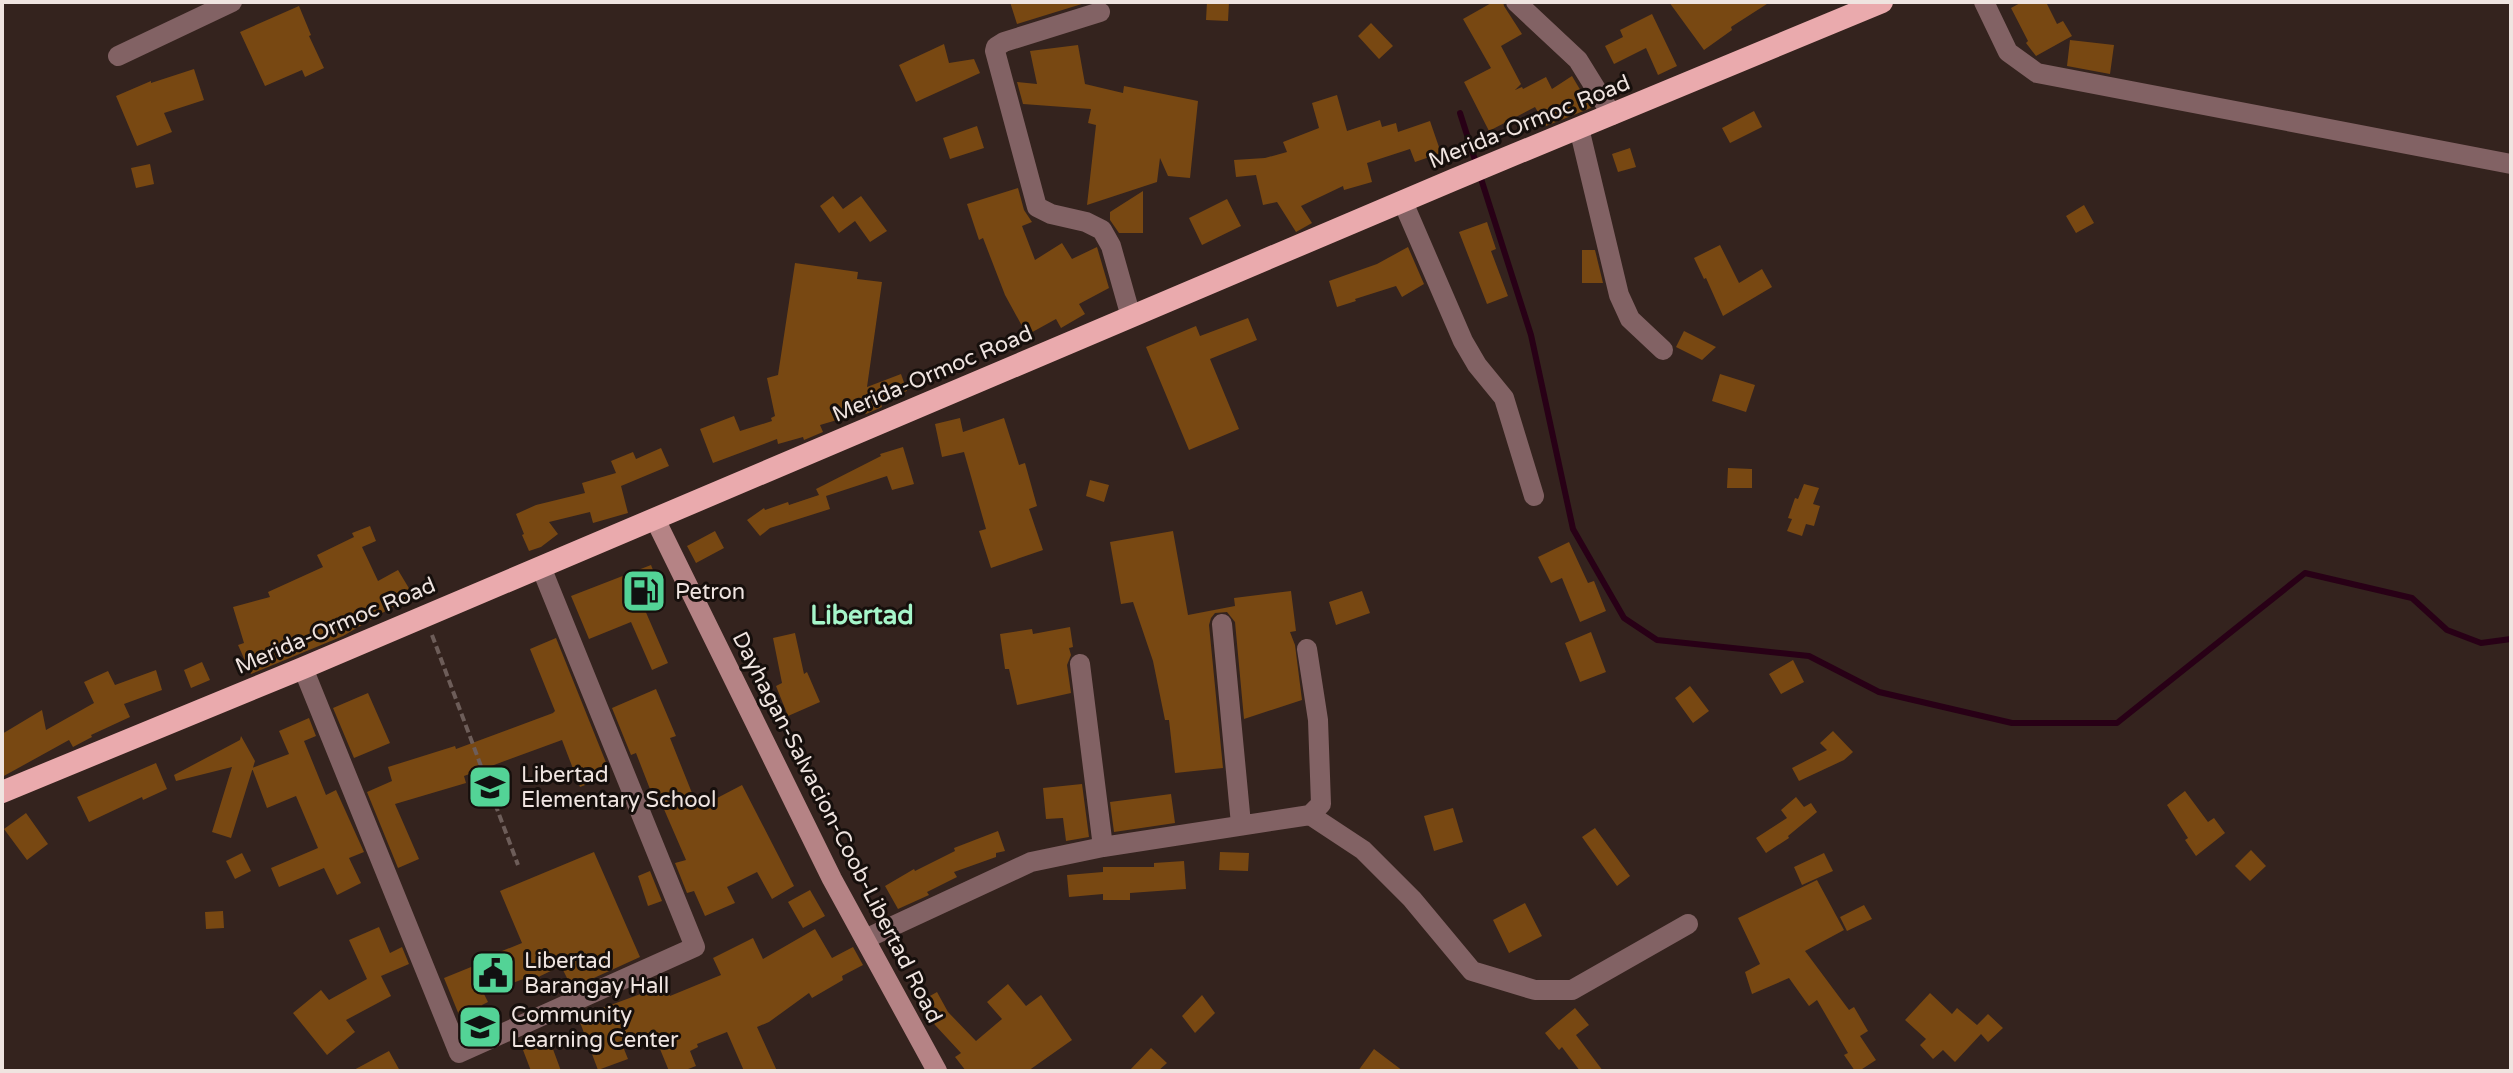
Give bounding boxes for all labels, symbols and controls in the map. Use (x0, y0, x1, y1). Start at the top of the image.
street label: Merida-Ormoc Road (1425, 70, 1634, 174)
street label: Merida-Ormoc Road (828, 320, 1036, 428)
fuel station icon: Petron (620, 567, 668, 615)
street label: Merida-Ormoc Road (231, 572, 439, 680)
place label: Petron (675, 579, 745, 605)
district label: Libertad (810, 600, 914, 631)
street label: Dayhagan-Salvacion-Coob-Libertad Road (727, 627, 948, 1027)
place label: Libertad Elementary School (521, 762, 716, 813)
school or university icon: Libertad Elementary School (466, 763, 514, 811)
place label: Libertad Barangay Hall (524, 948, 669, 999)
public building icon: Libertad Barangay Hall (469, 949, 517, 997)
place label: Community Learning Center (511, 1002, 679, 1053)
school or university icon: Community Learning Center (456, 1003, 504, 1051)

